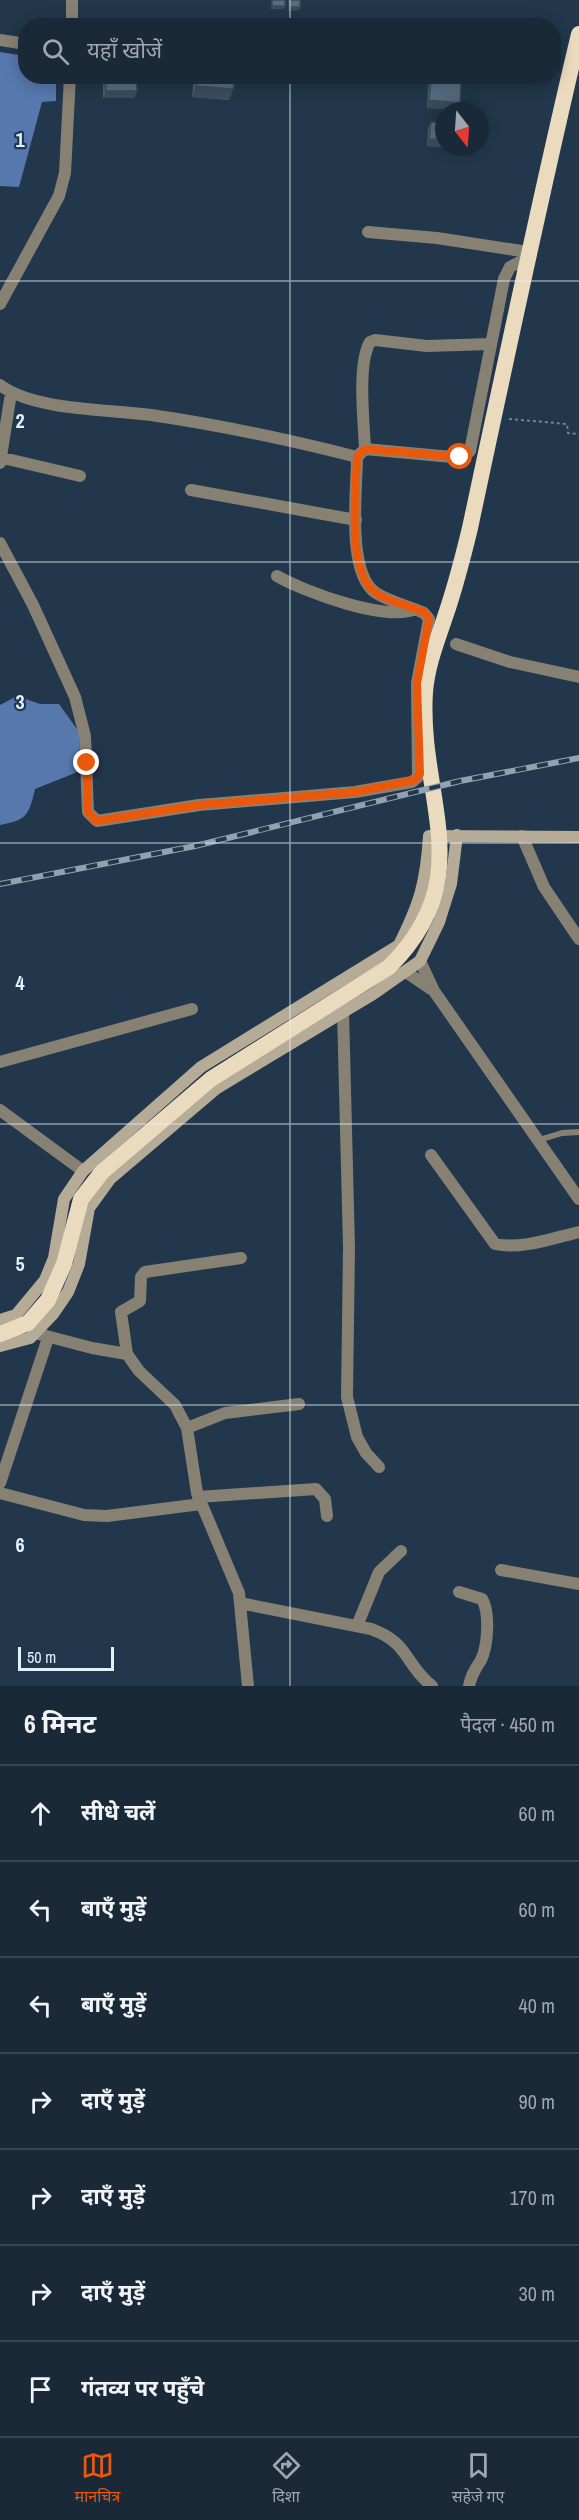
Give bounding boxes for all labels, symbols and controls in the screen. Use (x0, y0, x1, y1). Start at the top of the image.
search box (18, 18, 561, 84)
icon: search (39, 35, 72, 68)
text: यहाँ खोजें (87, 35, 162, 65)
north arrow (435, 102, 489, 156)
text: 1 (15, 126, 25, 153)
text: 2 (15, 407, 25, 434)
route start (446, 443, 472, 469)
text: 3 (15, 688, 25, 715)
route end (73, 749, 99, 775)
text: 4 (15, 969, 25, 996)
text: 5 (15, 1250, 25, 1277)
text: 6 (15, 1531, 25, 1558)
scale bar (18, 1644, 114, 1672)
text: 50 m (27, 1646, 56, 1668)
text: 6 मिनट (24, 1706, 96, 1741)
text: पैदल · 450 m (460, 1711, 555, 1738)
icon: ahead (24, 1797, 57, 1830)
text: सीधे चलें (81, 1797, 155, 1827)
text: 60 m (519, 1800, 555, 1827)
icon: left (24, 1893, 57, 1926)
text: बाएँ मुड़ें (81, 1893, 146, 1923)
text: 60 m (519, 1896, 555, 1923)
icon: left (24, 1989, 57, 2022)
text: बाएँ मुड़ें (81, 1989, 146, 2019)
text: 40 m (519, 1992, 555, 2019)
icon: right (24, 2085, 57, 2118)
text: दाएँ मुड़ें (81, 2085, 145, 2115)
text: 90 m (519, 2088, 555, 2115)
icon: right (24, 2181, 57, 2214)
text: दाएँ मुड़ें (81, 2181, 145, 2211)
text: 170 m (509, 2184, 555, 2211)
icon: right (24, 2277, 57, 2310)
text: दाएँ मुड़ें (81, 2277, 145, 2307)
text: 30 m (519, 2280, 555, 2307)
icon: arrive (24, 2373, 57, 2406)
text: गंतव्य पर पहुँचे (81, 2373, 204, 2403)
tab: मानचित्र (75, 2449, 120, 2509)
tab: दिशा (270, 2449, 303, 2509)
tab: सहेजे गए (452, 2449, 504, 2509)

